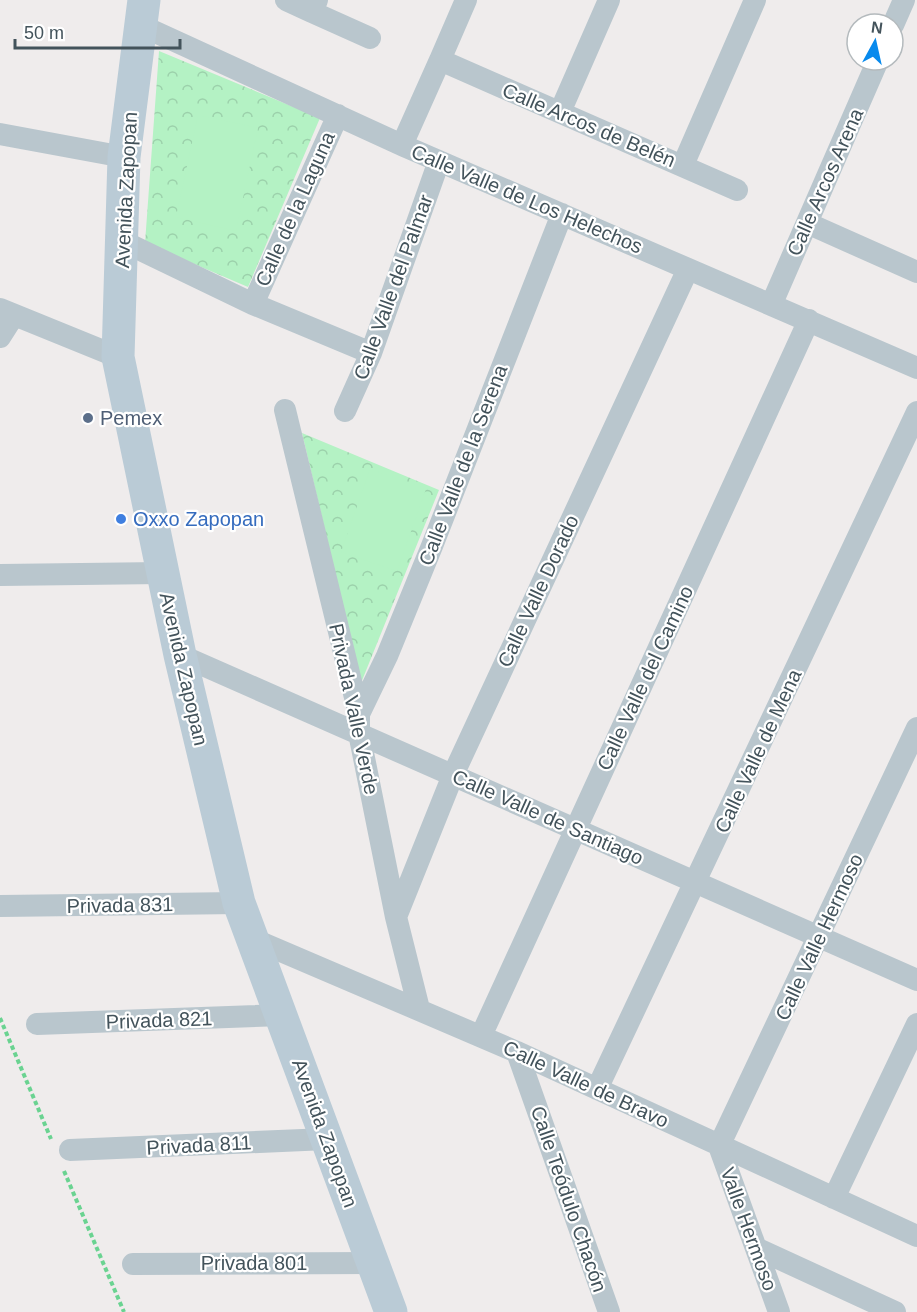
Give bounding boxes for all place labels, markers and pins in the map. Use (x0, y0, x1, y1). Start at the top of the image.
place label: Pemex (100, 407, 162, 429)
marker: Pemex (81, 411, 95, 425)
place label: Oxxo Zapopan (133, 508, 264, 530)
marker: Oxxo Zapopan (114, 512, 128, 526)

